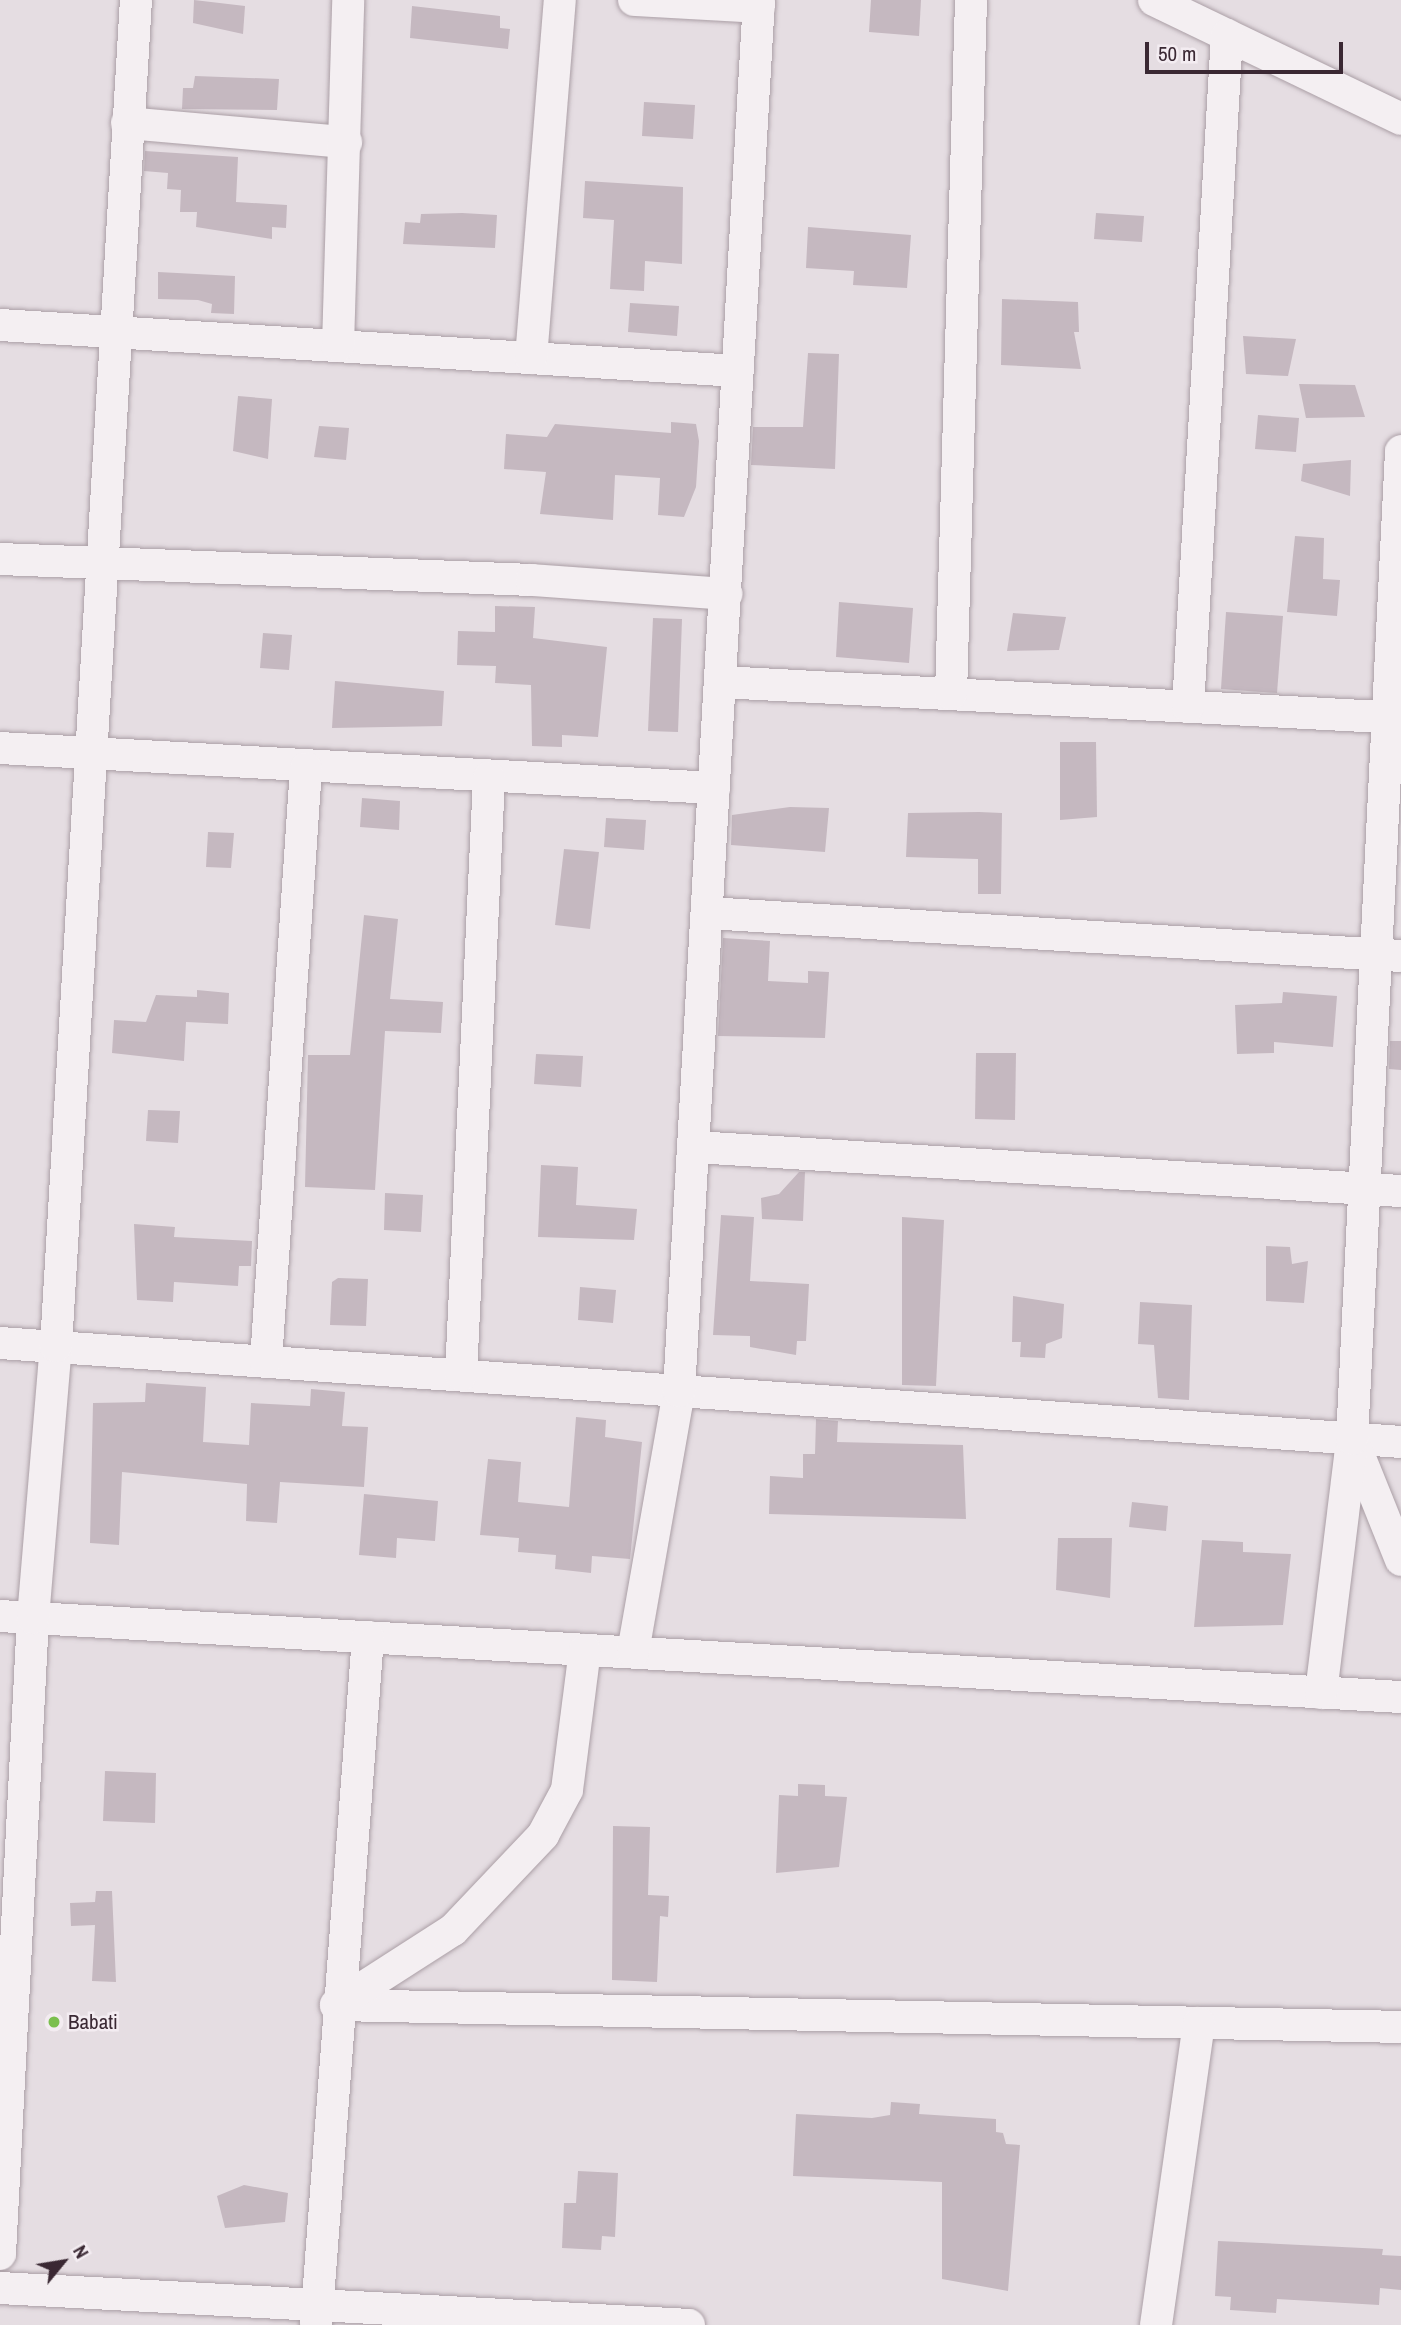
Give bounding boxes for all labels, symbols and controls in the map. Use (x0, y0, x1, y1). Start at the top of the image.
scale bar (1149, 28, 1347, 72)
text: 50 m (1158, 39, 1196, 68)
place label: Babati (68, 2009, 118, 2035)
marker: Babati (46, 2014, 62, 2030)
north arrow (28, 2227, 98, 2297)
text: N (67, 2240, 95, 2263)

